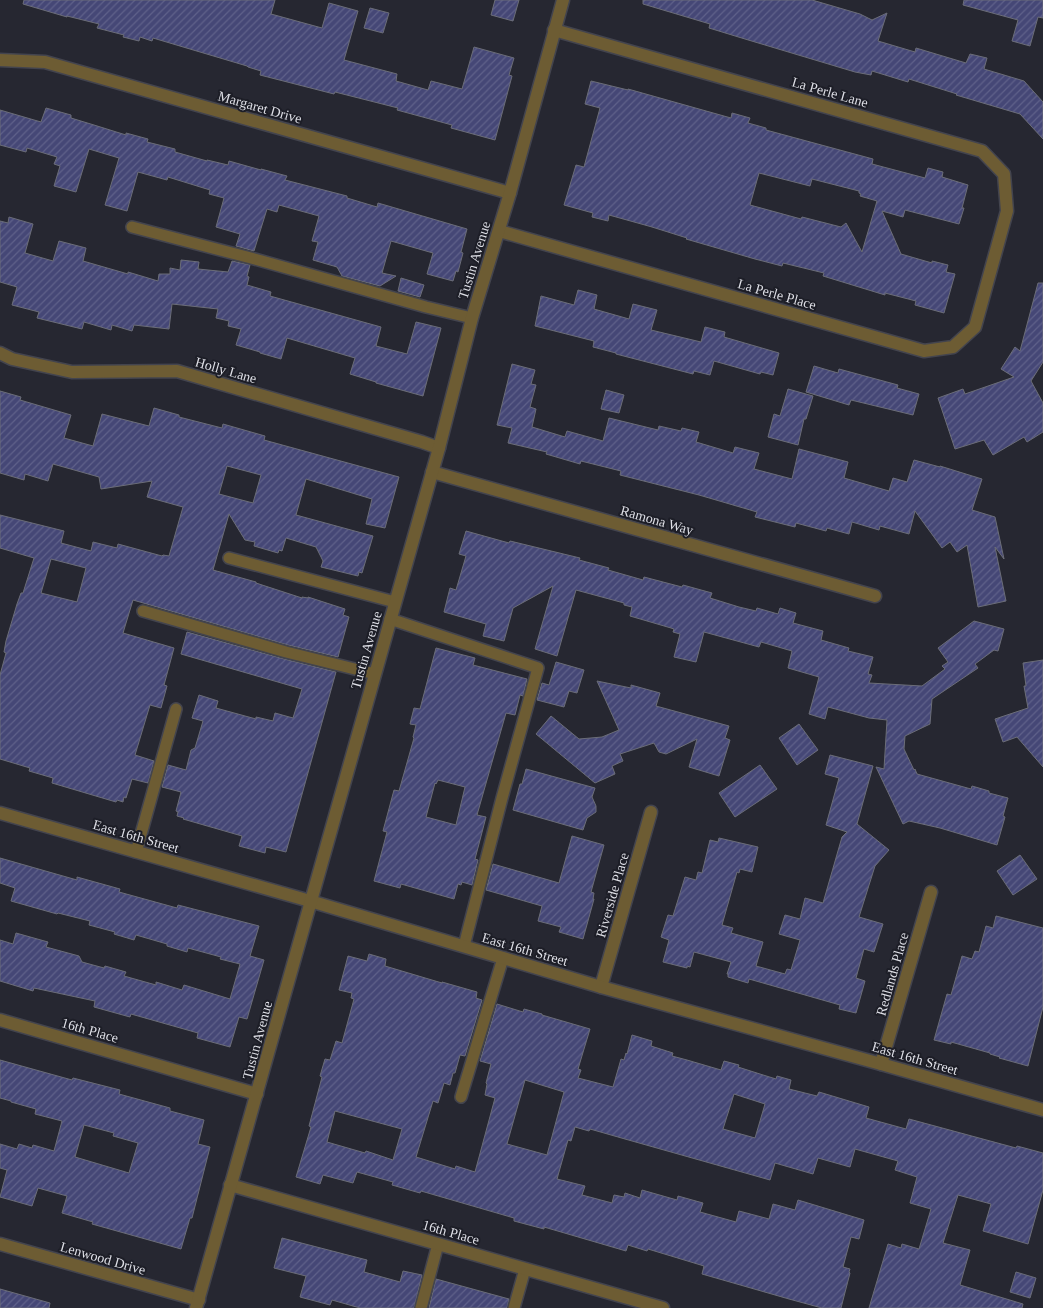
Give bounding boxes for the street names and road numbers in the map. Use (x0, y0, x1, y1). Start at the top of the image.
street label: La Perle Lane (790, 74, 870, 111)
street label: Margaret Drive (216, 88, 303, 127)
street label: Tustin Avenue (456, 219, 493, 301)
street label: La Perle Place (736, 276, 818, 313)
street label: Holly Lane (193, 355, 258, 386)
street label: Ramona Way (619, 503, 695, 538)
street label: Tustin Avenue (348, 609, 385, 691)
street label: East 16th Street (91, 817, 181, 856)
street label: Riverside Place (593, 851, 632, 939)
street label: East 16th Street (480, 930, 570, 969)
street label: Redlands Place (873, 931, 912, 1018)
street label: Tustin Avenue (240, 999, 275, 1081)
street label: 16th Place (60, 1015, 120, 1046)
street label: East 16th Street (870, 1039, 960, 1078)
street label: 16th Place (421, 1217, 481, 1248)
street label: Lenwood Drive (58, 1239, 147, 1278)

